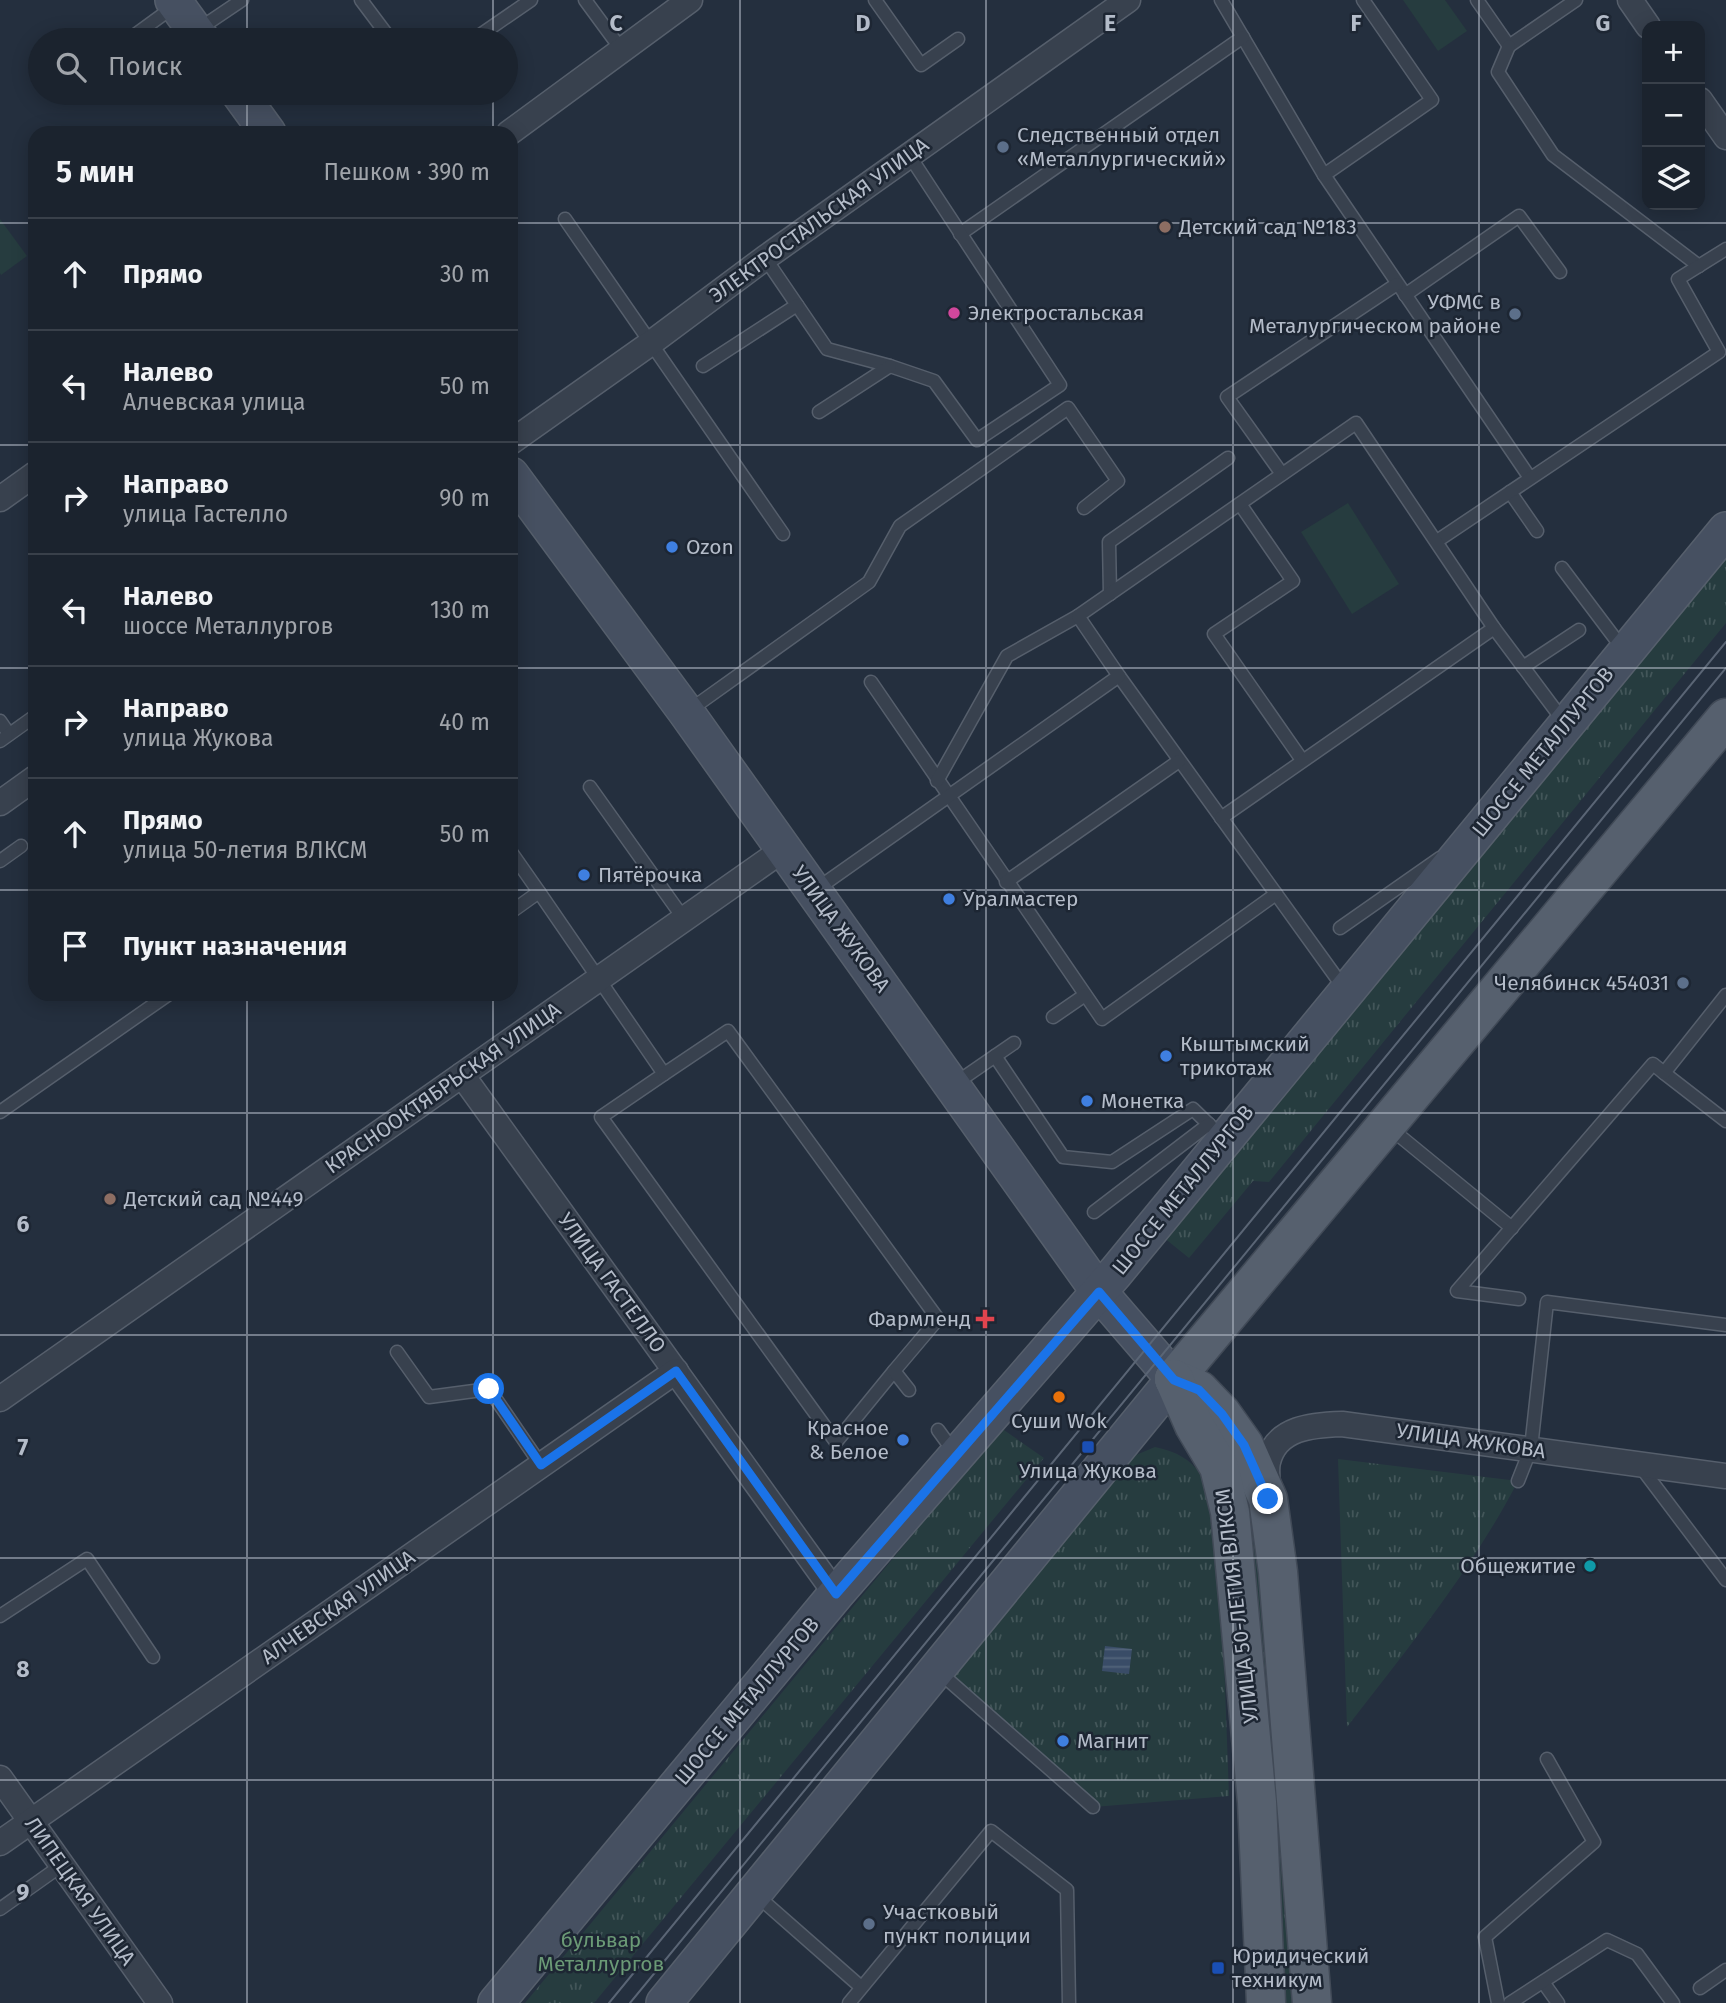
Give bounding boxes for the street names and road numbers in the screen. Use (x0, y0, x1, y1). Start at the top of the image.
street label: ЭЛЕКТРОСТАЛЬСКАЯ УЛИЦА (704, 132, 934, 308)
street label: ШОССЕ МЕТАЛЛУРГОВ (1466, 662, 1620, 842)
street label: УЛИЦА ЖУКОВА (786, 860, 896, 998)
street label: КРАСНООКТЯБРЬСКАЯ УЛИЦА (320, 997, 566, 1179)
street label: ШОССЕ МЕТАЛЛУРГОВ (1106, 1100, 1260, 1280)
street label: УЛИЦА ГАСТЕЛЛО (552, 1208, 672, 1358)
street label: УЛИЦА ЖУКОВА (1395, 1418, 1547, 1464)
street label: УЛИЦА 50-ЛЕТИЯ ВЛКСМ (1210, 1487, 1264, 1725)
street label: АЛЧЕВСКАЯ УЛИЦА (256, 1544, 420, 1670)
street label: ШОССЕ МЕТАЛЛУРГОВ (669, 1612, 825, 1790)
street label: ЛИПЕЦКАЯ УЛИЦА (19, 1812, 141, 1970)

